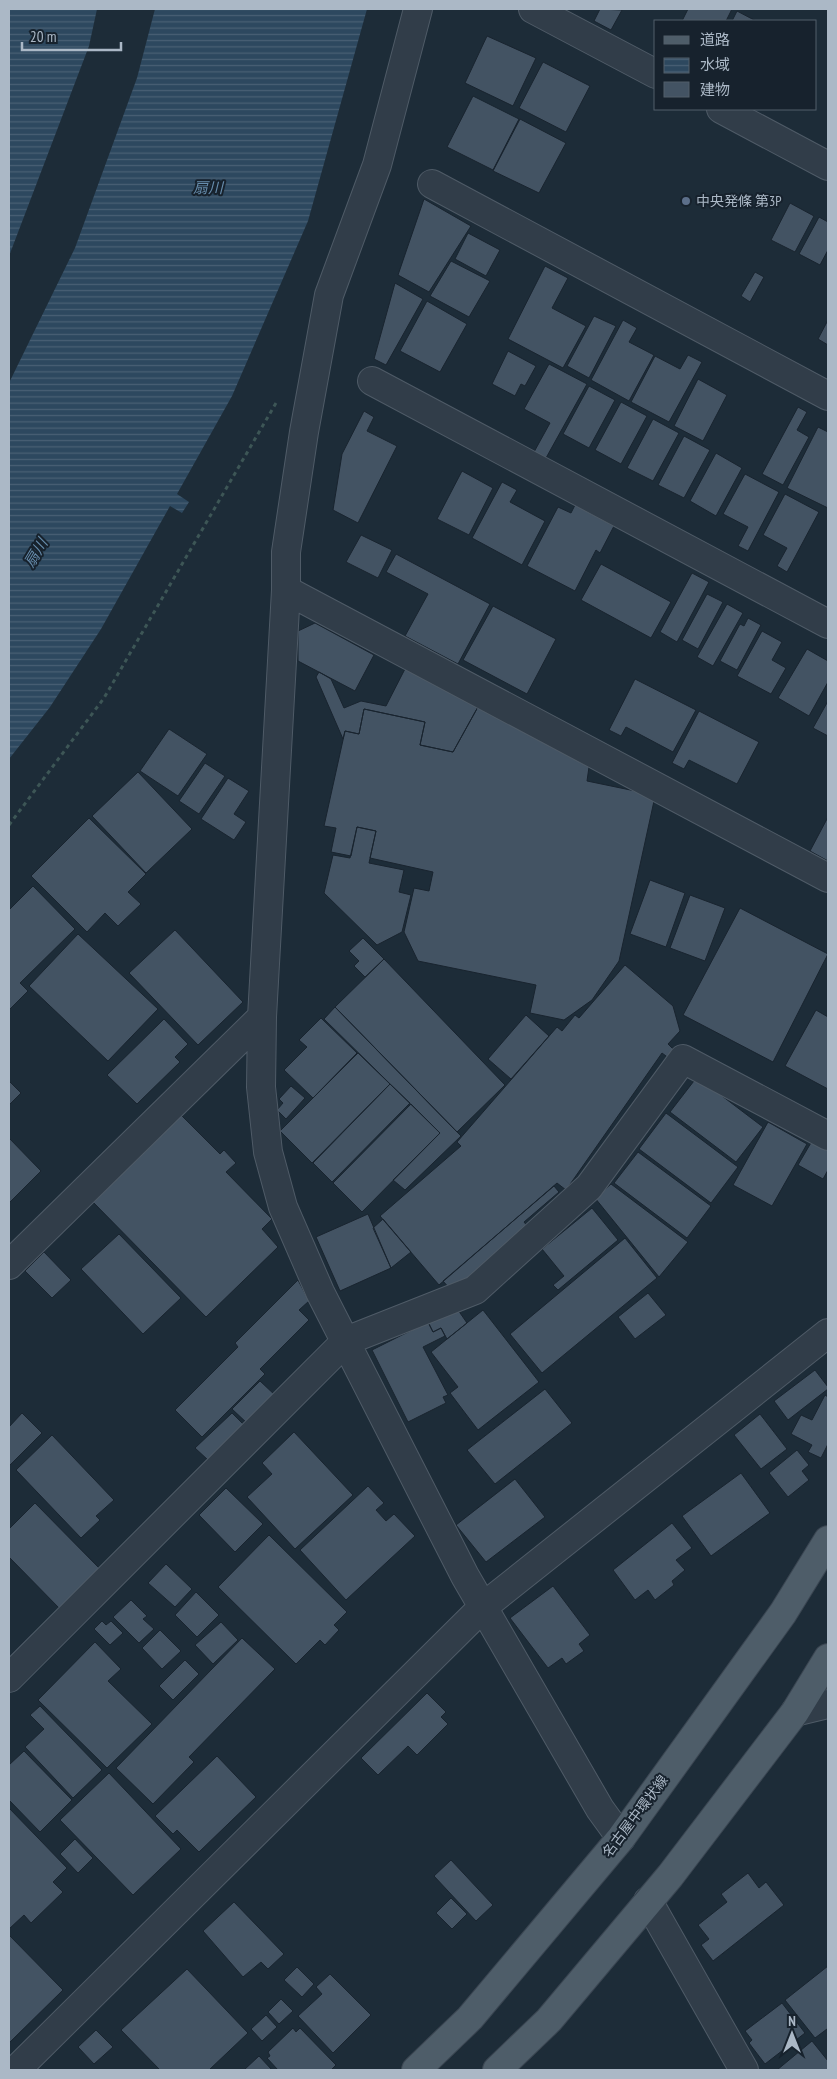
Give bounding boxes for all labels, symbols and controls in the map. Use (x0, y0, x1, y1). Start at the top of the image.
scale bar (22, 20, 121, 52)
legend (654, 20, 817, 110)
text: 20 m (30, 27, 56, 46)
text: 道路 (700, 30, 730, 49)
text: 水域 (700, 55, 730, 74)
text: 建物 (700, 80, 730, 99)
water label: 扇川 (193, 178, 225, 197)
place label: 中央発條 第3P (696, 192, 782, 210)
marker: 中央発條 第3P (680, 195, 692, 207)
water label: 扇川 (20, 533, 52, 570)
street label: 名古屋中環状線 (598, 1771, 672, 1861)
north arrow (767, 2009, 817, 2059)
text: N (788, 2012, 796, 2030)

